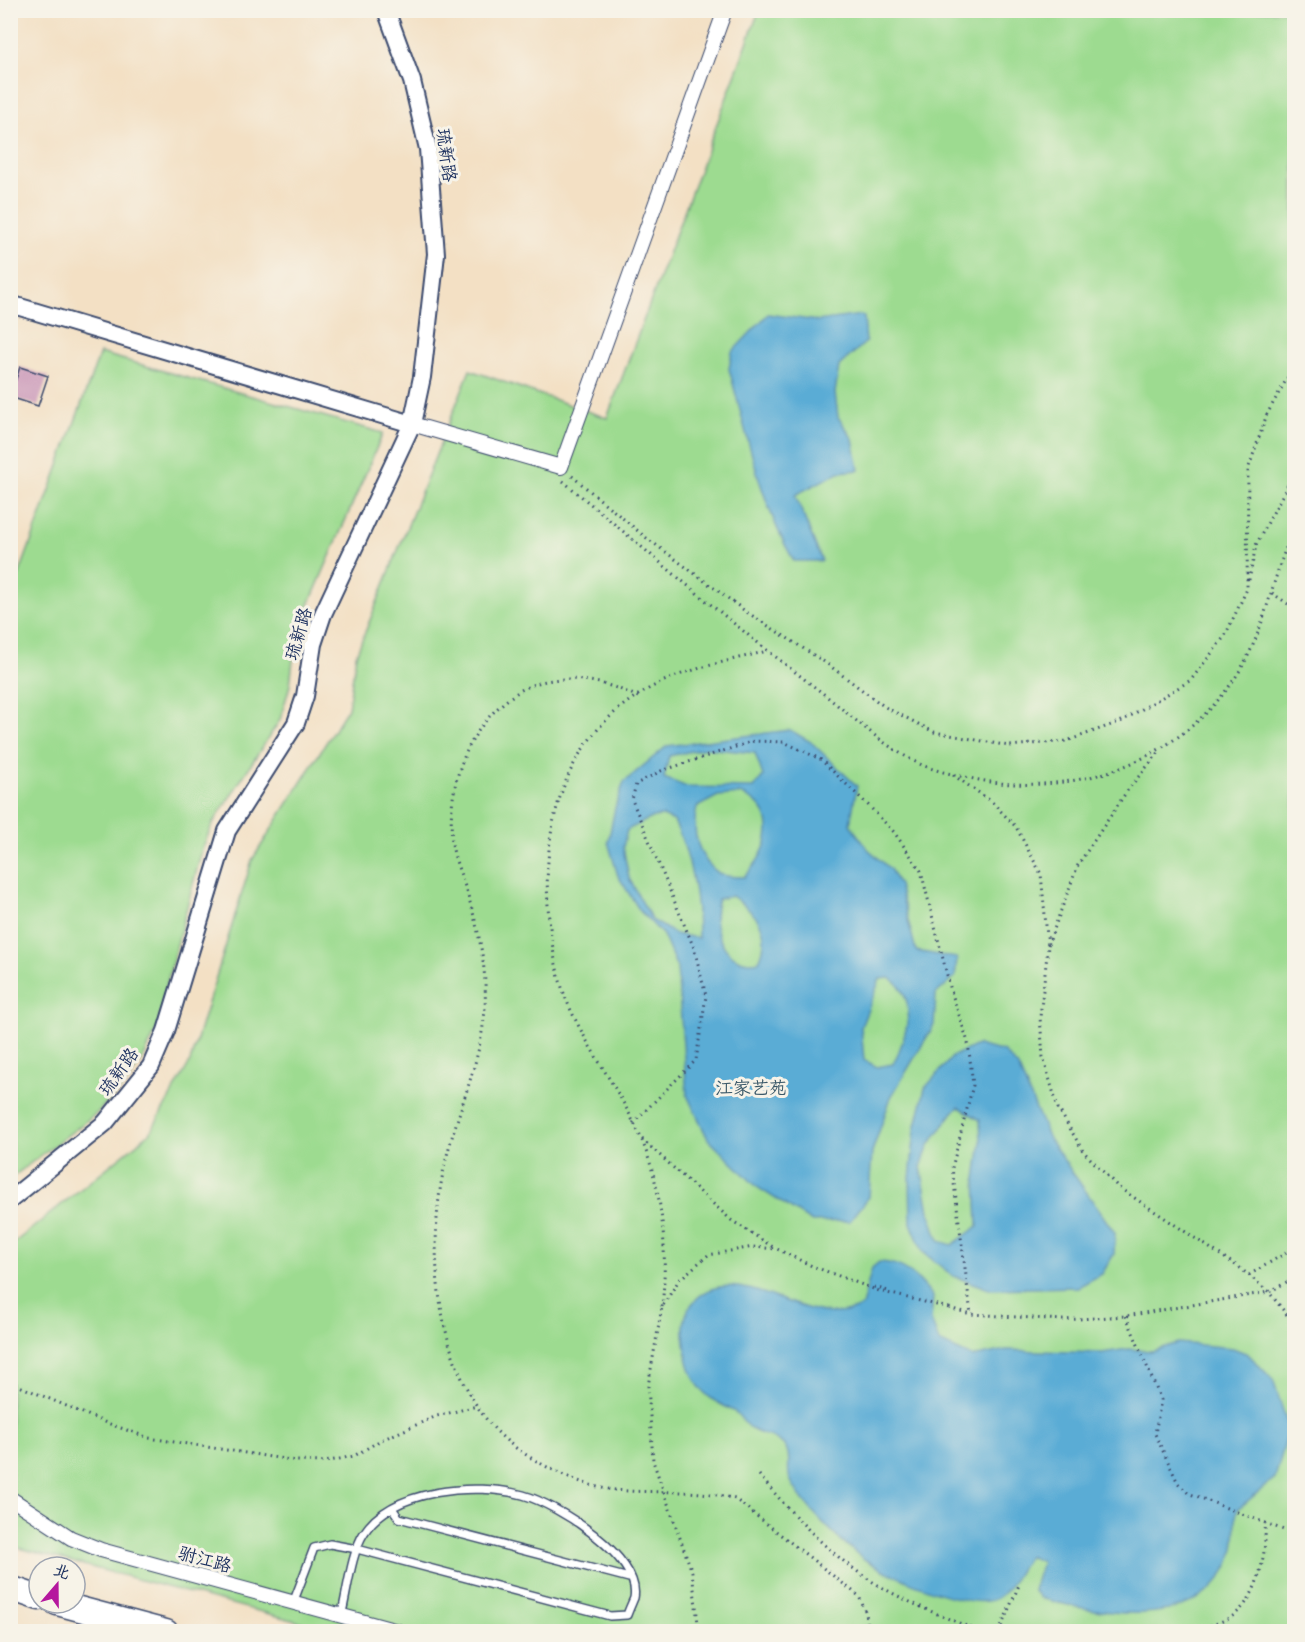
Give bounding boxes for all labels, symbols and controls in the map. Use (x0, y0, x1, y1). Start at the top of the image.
street label: 琉新路 (430, 127, 462, 183)
street label: 琉新路 (280, 605, 318, 663)
street label: 琉新路 (93, 1043, 145, 1101)
park label: 江家艺苑 (715, 1076, 787, 1101)
street label: 驸江路 (176, 1541, 234, 1579)
north arrow (27, 1555, 87, 1615)
text: 北 (51, 1559, 73, 1585)

